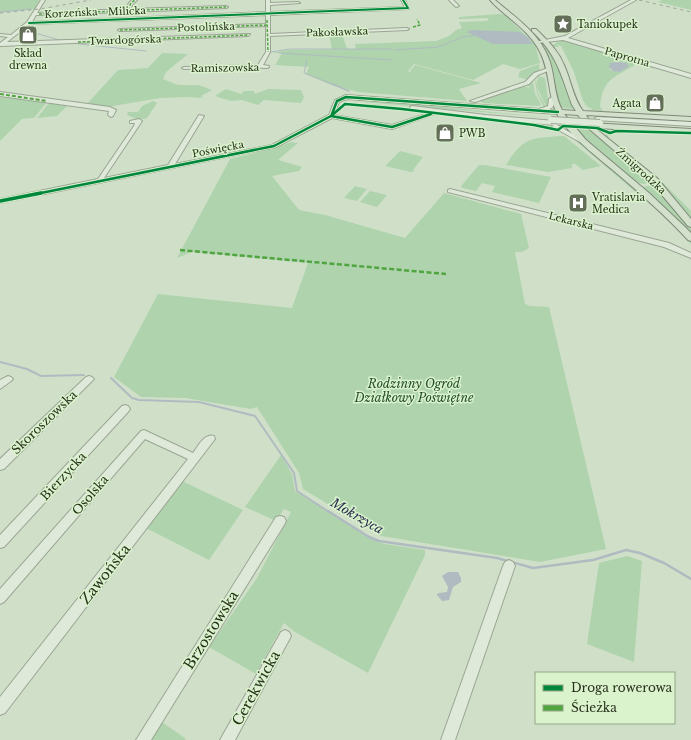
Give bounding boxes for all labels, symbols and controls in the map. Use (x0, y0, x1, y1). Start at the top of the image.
street label: Milicka (108, 4, 147, 18)
street label: Korzeńska (44, 5, 98, 21)
place icon: Taniokupek (552, 13, 574, 35)
place label: Taniokupek (577, 18, 639, 31)
street label: Postolińska (177, 19, 236, 35)
shop icon: Skład drewna (17, 24, 39, 46)
street label: Pakosławska (306, 24, 369, 40)
street label: Twardogórska (88, 32, 162, 48)
street label: Paprotna (603, 44, 652, 70)
place label: Skład drewna (9, 47, 47, 72)
street label: Ramiszowska (191, 61, 260, 75)
shop icon: Agata (644, 92, 666, 114)
place label: Agata (611, 97, 641, 110)
shop icon: PWB (434, 122, 456, 144)
place label: PWB (459, 127, 486, 140)
street label: Poświęcka (191, 138, 245, 160)
street label: Żmigrodzka (613, 144, 670, 197)
place label: Vratislavia Medica (591, 191, 645, 216)
hospital icon: Vratislavia Medica (567, 192, 589, 214)
street label: Lekarska (547, 209, 595, 233)
park label: Rodzinny Ogród Działkowy Poświętne (353, 376, 474, 405)
street label: Skoroszowska (8, 387, 80, 457)
street label: Bierzycka (37, 449, 89, 503)
street label: Osolska (69, 472, 112, 518)
water label: Mokrzyca (327, 494, 387, 538)
street label: Zawońska (76, 540, 134, 608)
street label: Brzostowska (180, 587, 242, 673)
street label: Cerekwicka (228, 647, 284, 729)
legend (535, 672, 675, 724)
text: Droga rowerowa (571, 680, 673, 695)
text: Ścieżka (571, 699, 617, 715)

